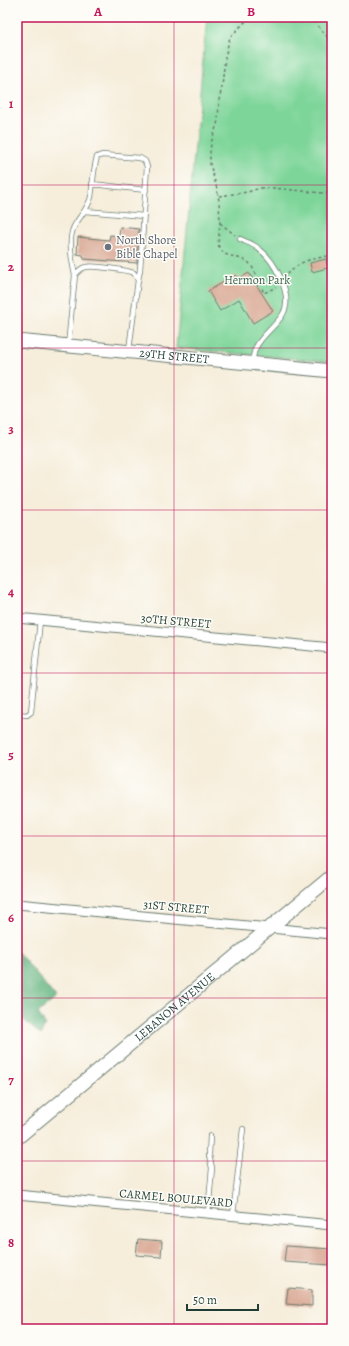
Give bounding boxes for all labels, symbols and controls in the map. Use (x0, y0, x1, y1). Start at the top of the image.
text: A (93, 3, 103, 20)
text: B (247, 3, 255, 20)
text: 1 (9, 95, 14, 112)
place label: North Shore Bible Chapel (116, 232, 177, 262)
marker: North Shore Bible Chapel (103, 242, 113, 252)
text: 2 (8, 258, 15, 275)
park label: Hermon Park (224, 272, 290, 288)
street label: 29TH STREET (139, 345, 210, 367)
text: 3 (8, 420, 14, 437)
text: 4 (8, 583, 14, 600)
street label: 30TH STREET (140, 610, 212, 632)
text: 5 (8, 746, 14, 763)
street label: 31ST STREET (143, 896, 210, 918)
text: 6 (8, 909, 14, 926)
street label: LEBANON AVENUE (131, 969, 218, 1045)
text: 7 (8, 1071, 14, 1088)
street label: CARMEL BOULEVARD (119, 1185, 233, 1211)
text: 8 (8, 1234, 14, 1251)
scale bar (187, 1286, 258, 1312)
text: 50 m (193, 1292, 217, 1308)

